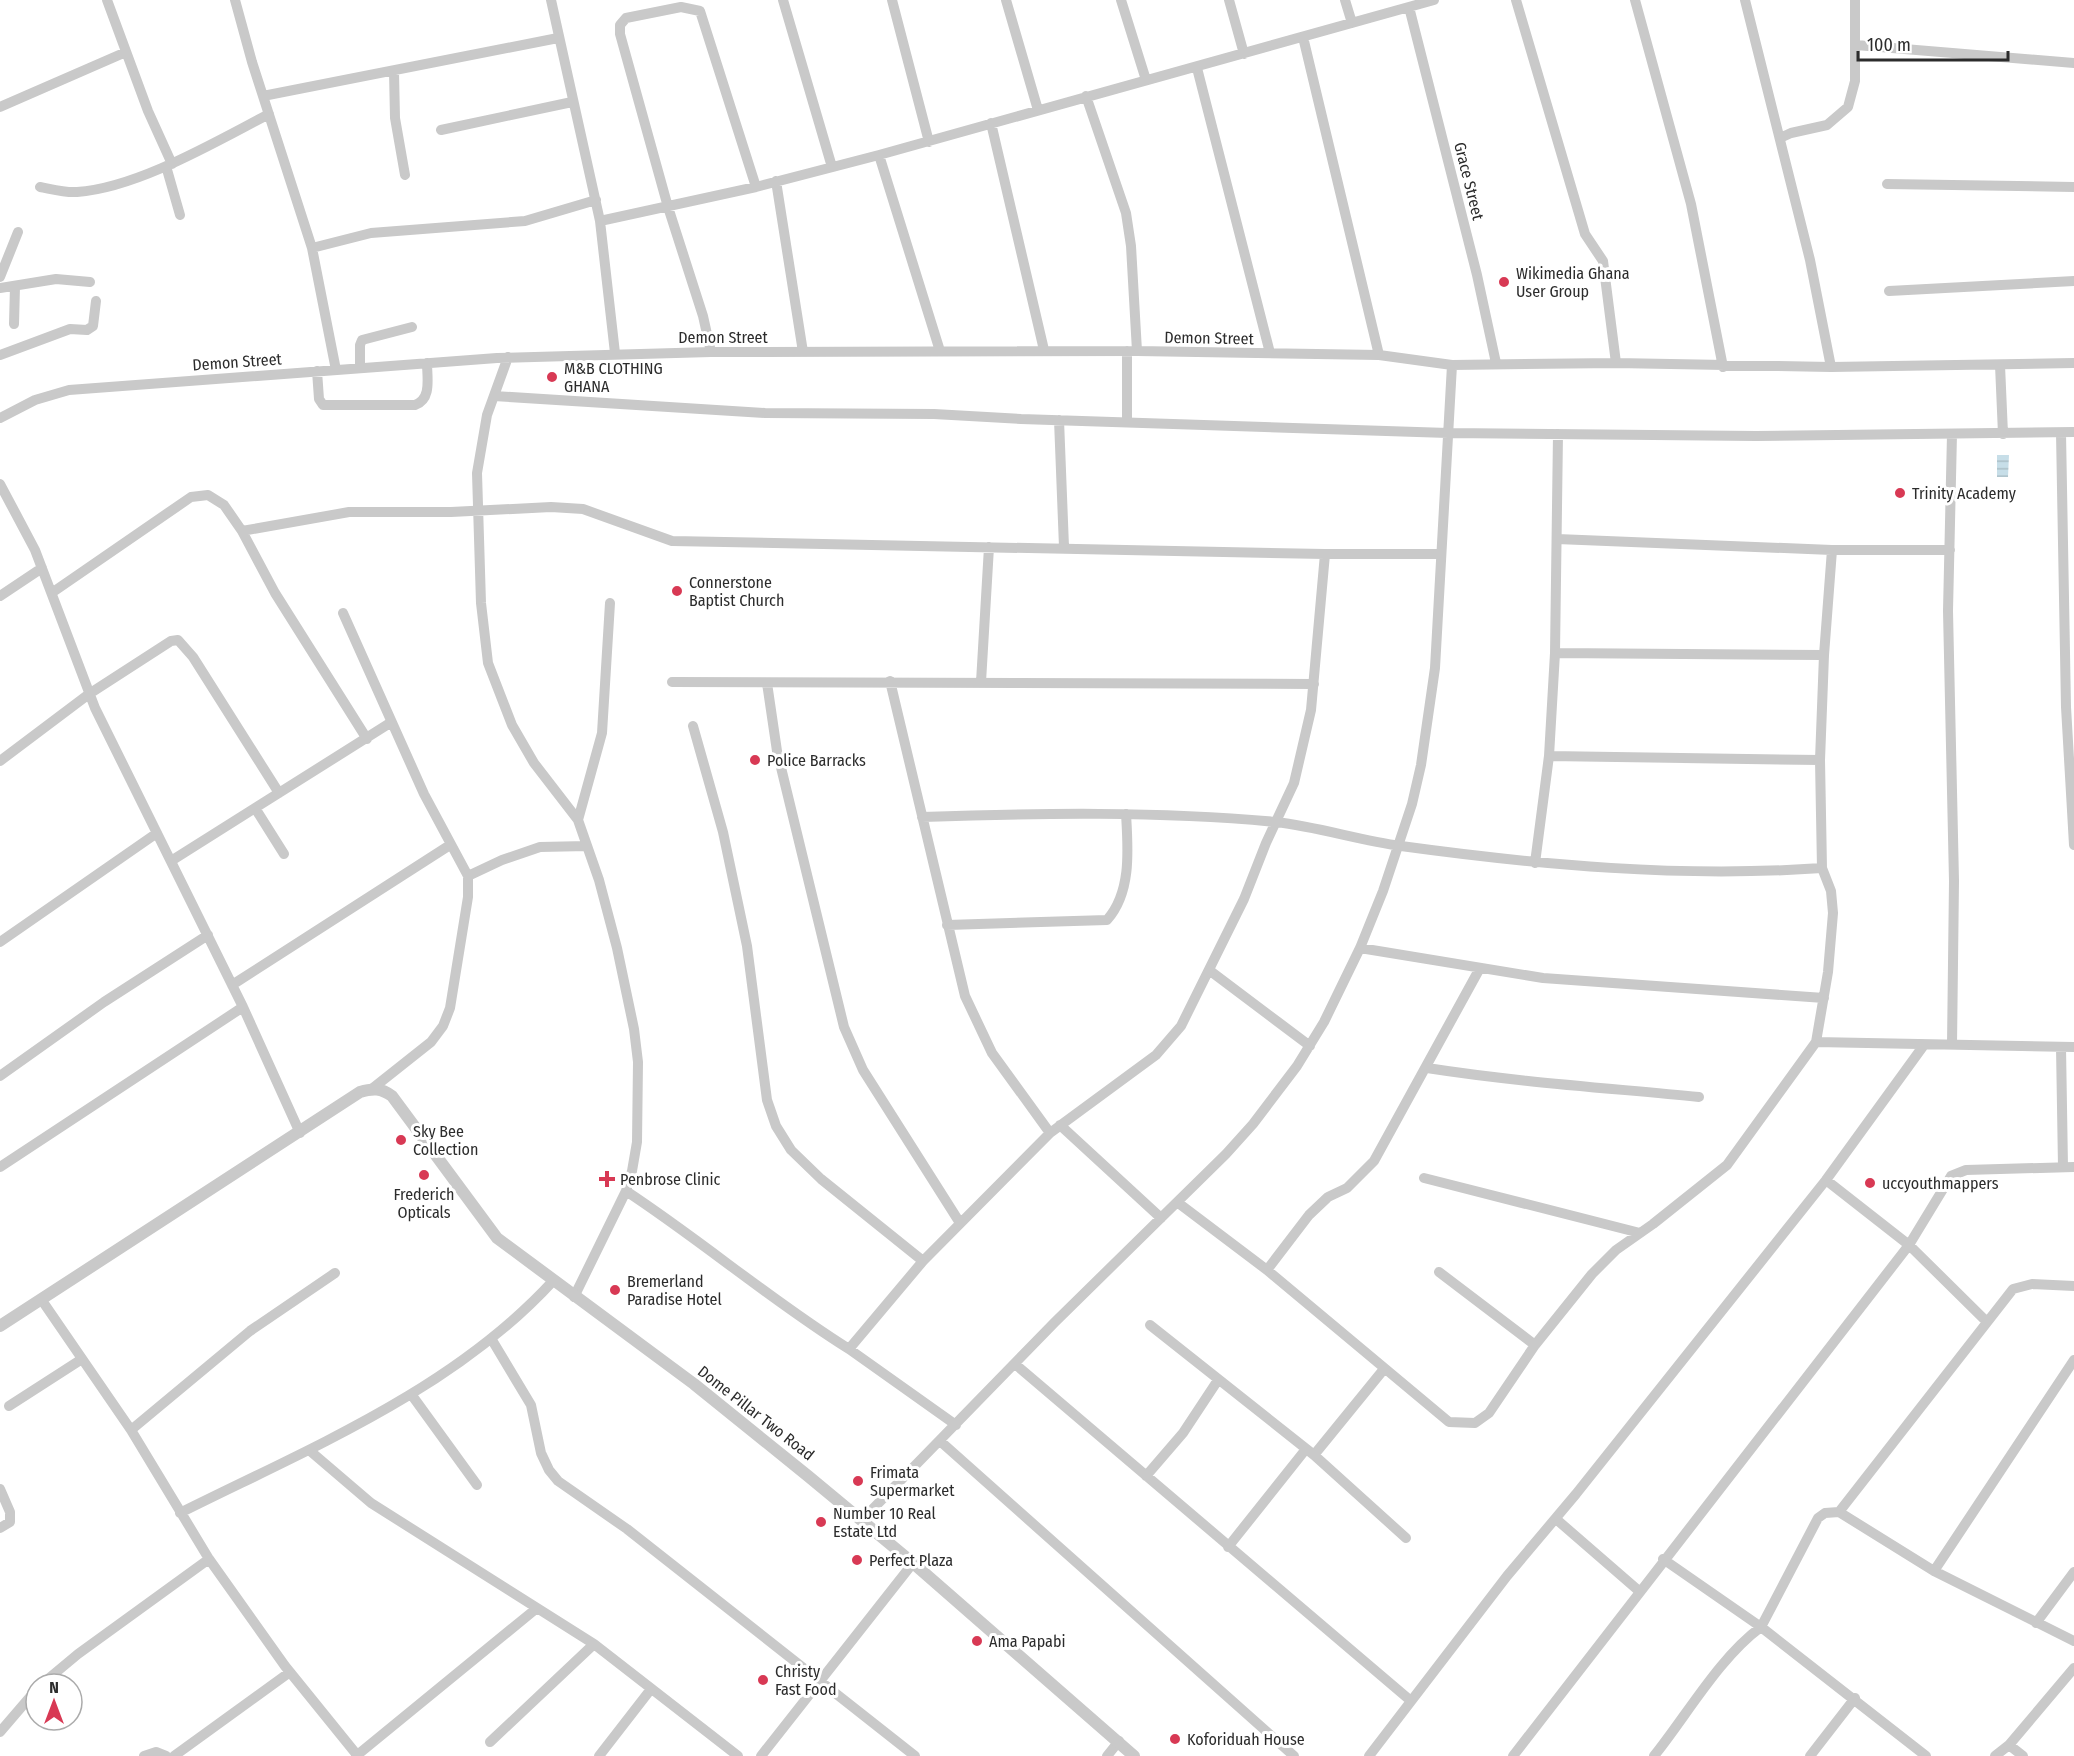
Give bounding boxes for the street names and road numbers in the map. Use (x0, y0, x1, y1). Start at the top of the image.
street label: Grace Street (1450, 140, 1488, 223)
street label: Demon Street (678, 328, 768, 347)
street label: Demon Street (1164, 328, 1255, 348)
street label: Demon Street (192, 349, 283, 375)
street label: Dome Pillar Two Road (694, 1362, 818, 1464)

